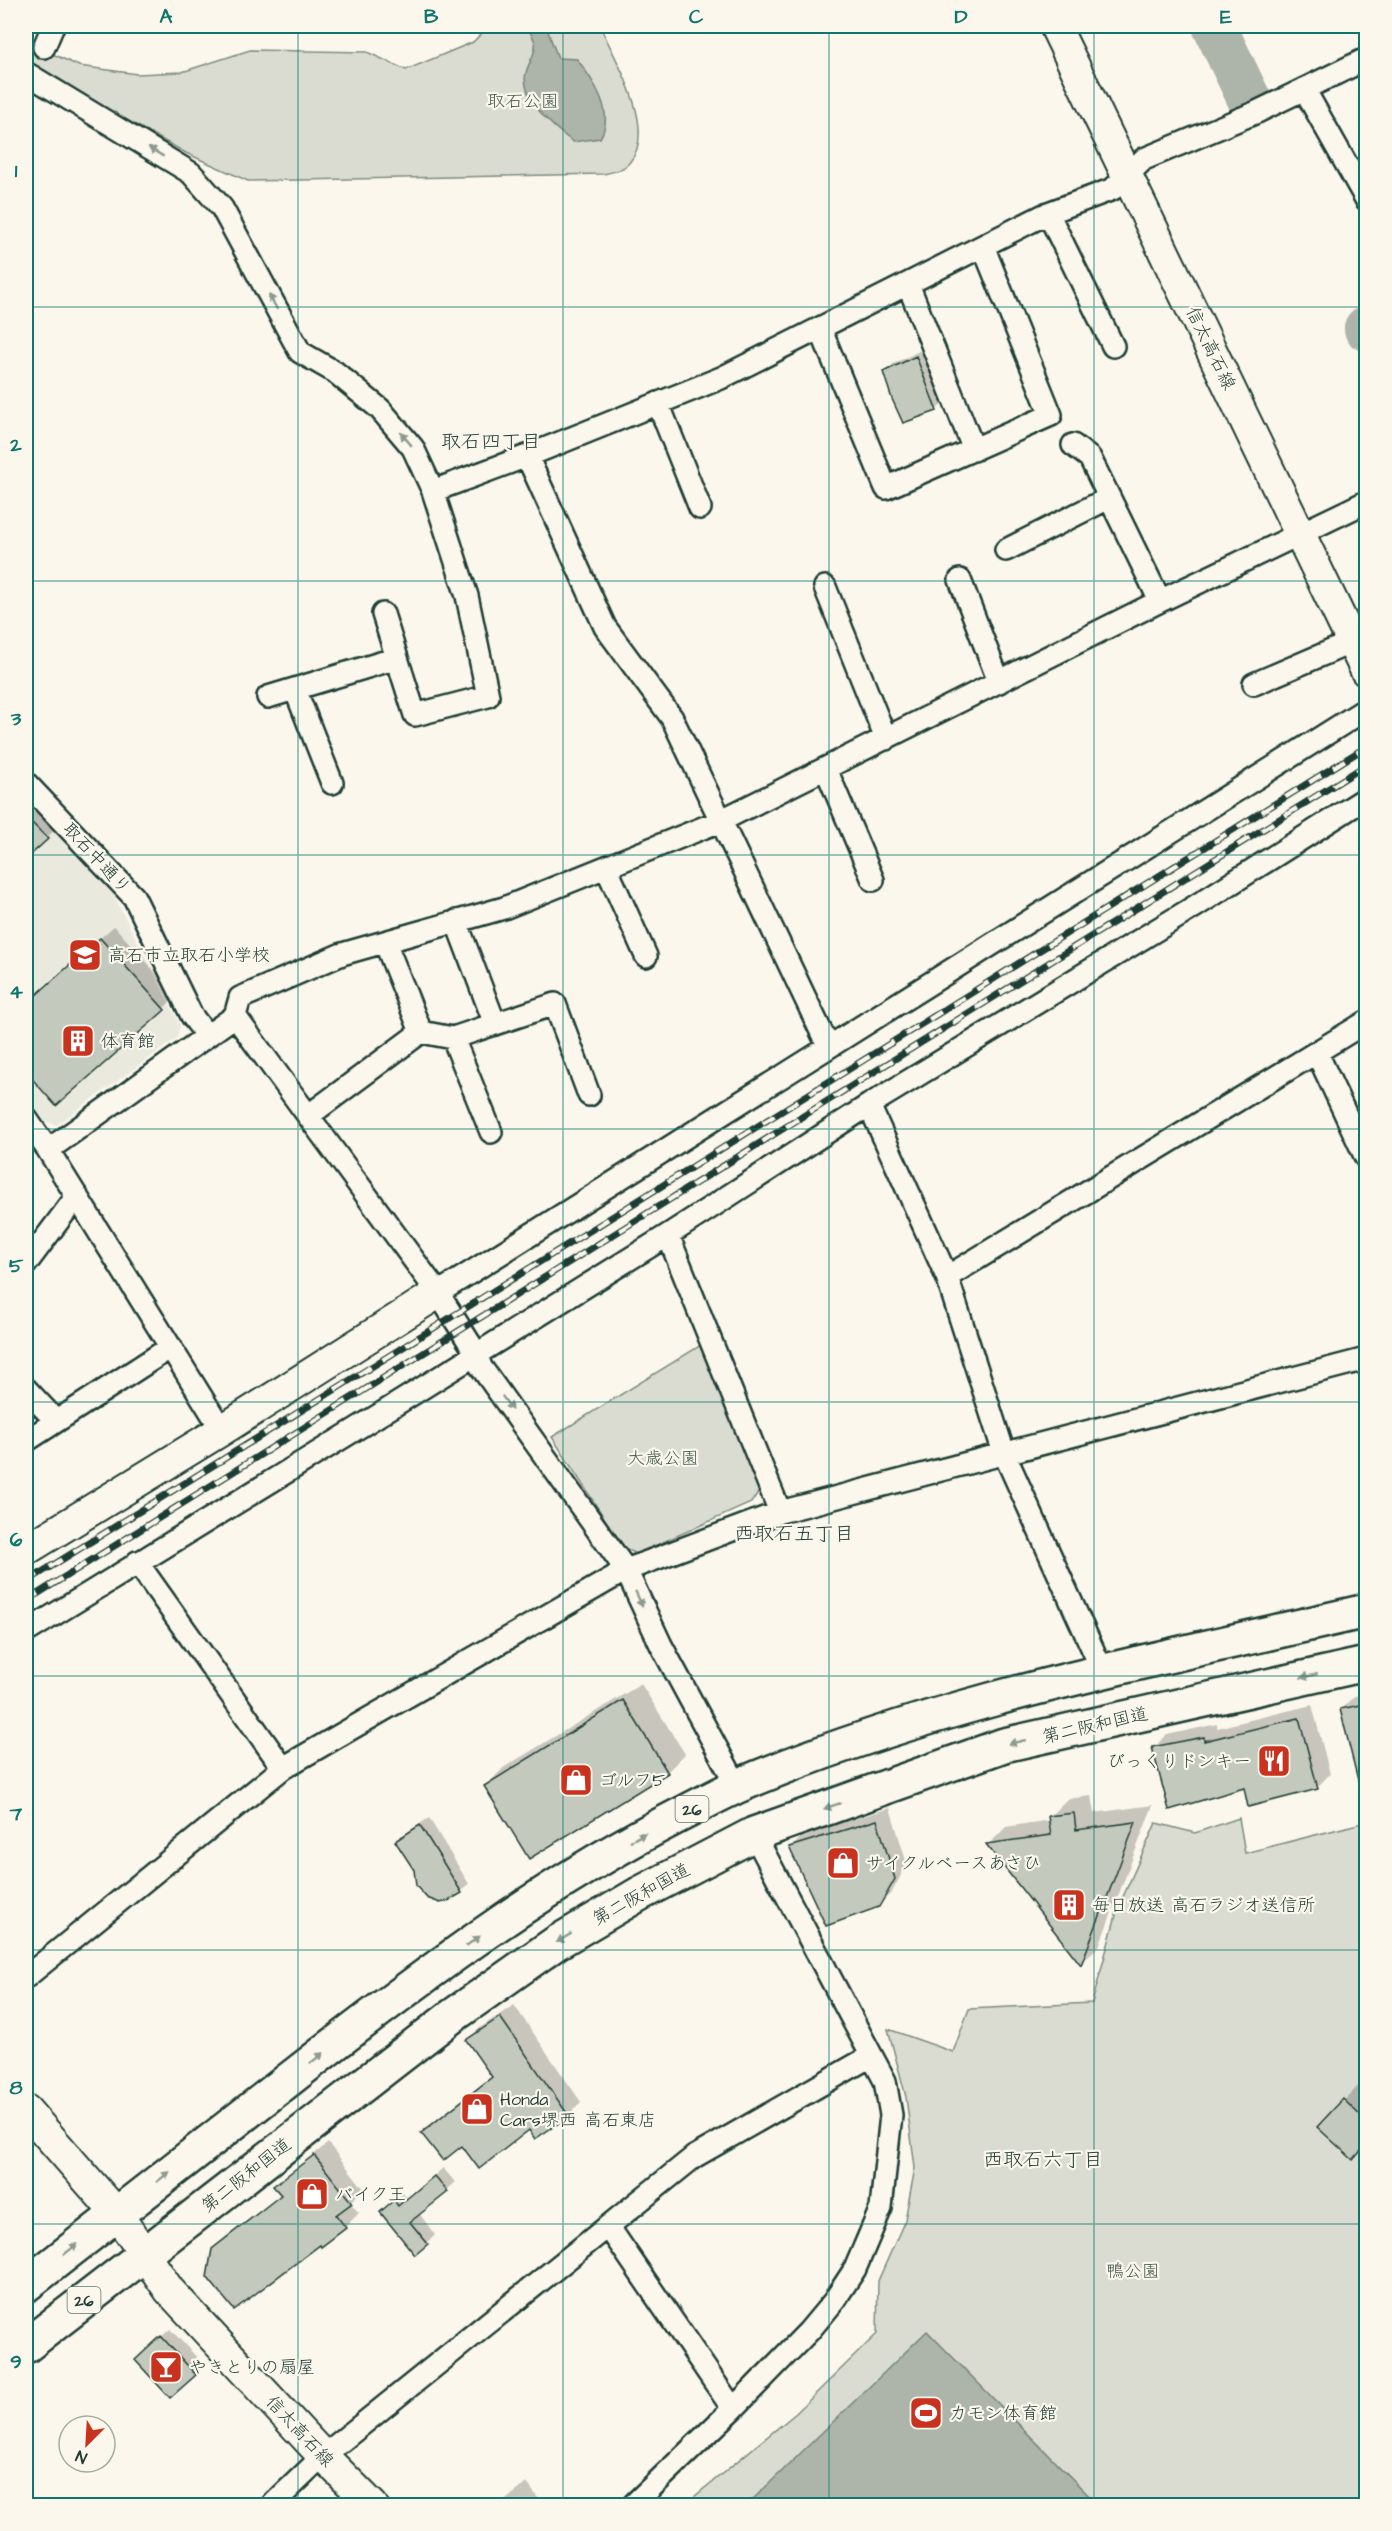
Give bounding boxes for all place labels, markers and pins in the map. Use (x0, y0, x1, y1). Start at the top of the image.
school or university icon: 高石市立取石小学校 (67, 937, 103, 973)
place label: 高石市立取石小学校 (108, 943, 270, 968)
building icon: 体育館 (60, 1023, 96, 1059)
place label: 体育館 (101, 1029, 155, 1054)
restaurant icon: びっくりドンキー (1256, 1743, 1292, 1779)
place label: びっくりドンキー (1107, 1749, 1251, 1774)
shop icon: ゴルフ5 (558, 1762, 594, 1798)
place label: ゴルフ5 (599, 1768, 665, 1793)
shop icon: サイクルベースあさひ (825, 1845, 861, 1881)
place label: サイクルベースあさひ (866, 1851, 1041, 1876)
building icon: 毎日放送 高石ラジオ送信所 (1051, 1887, 1087, 1923)
place label: 毎日放送 高石ラジオ送信所 (1092, 1893, 1315, 1918)
place label: Honda Cars堺西 高石東店 (500, 2087, 656, 2133)
shop icon: Honda Cars堺西 高石東店 (459, 2091, 495, 2127)
shop icon: バイク王 (294, 2176, 330, 2212)
place label: バイク王 (335, 2182, 406, 2207)
bar icon: やきとりの扇屋 (148, 2349, 184, 2385)
place label: やきとりの扇屋 (189, 2355, 315, 2380)
sports icon: カモン体育館 (908, 2395, 944, 2431)
place label: カモン体育館 (949, 2401, 1057, 2426)

